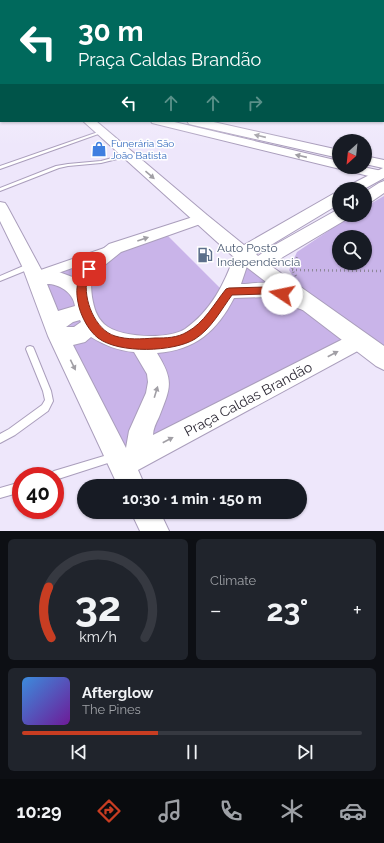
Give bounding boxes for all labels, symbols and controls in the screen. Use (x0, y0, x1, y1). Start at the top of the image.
text: 30 m (78, 15, 144, 48)
icon: left (12, 16, 64, 68)
text: Praça Caldas Brandão (78, 49, 261, 70)
icon: left (118, 92, 140, 114)
icon: ahead (160, 92, 182, 114)
icon: ahead (202, 92, 224, 114)
icon: right (244, 92, 266, 114)
one-way arrow (254, 133, 266, 139)
north arrow (332, 134, 372, 174)
map controls (332, 134, 372, 270)
place label: Funerária São João Batista (111, 138, 174, 161)
shop icon: Funerária São João Batista (90, 140, 108, 158)
one-way arrow (295, 153, 307, 159)
one-way arrow (145, 170, 155, 179)
button: sound (332, 182, 372, 222)
button: search (332, 230, 372, 270)
one-way arrow (138, 235, 150, 241)
place label: Auto Posto Independência (217, 241, 300, 269)
fuel station icon: Auto Posto Independência (196, 246, 214, 264)
pin (72, 252, 106, 286)
icon: arrive (78, 258, 100, 280)
position arrow (261, 273, 303, 315)
one-way arrow (327, 351, 339, 357)
street label: Praça Caldas Brandão (181, 358, 315, 440)
one-way arrow (70, 360, 76, 371)
one-way arrow (153, 386, 159, 398)
one-way arrow (163, 437, 174, 444)
speed limit sign: 40 (12, 467, 64, 519)
text: 10:30 · 1 min · 150 m (122, 490, 262, 508)
text: Climate (210, 573, 256, 588)
text: 32 (75, 581, 121, 630)
text: 23° (266, 593, 308, 628)
text: − (210, 597, 222, 623)
text: + (353, 597, 362, 623)
text: km/h (79, 628, 117, 644)
text: Afterglow (82, 684, 153, 702)
text: The Pines (82, 702, 141, 717)
icon: previous (68, 741, 90, 763)
icon: pause (181, 741, 203, 763)
icon: next (294, 741, 316, 763)
icon: directions (95, 797, 123, 825)
icon: music (156, 797, 184, 825)
icon: phone (217, 797, 245, 825)
icon: climate (278, 797, 306, 825)
icon: car (339, 797, 367, 825)
text: 10:29 (17, 801, 62, 822)

